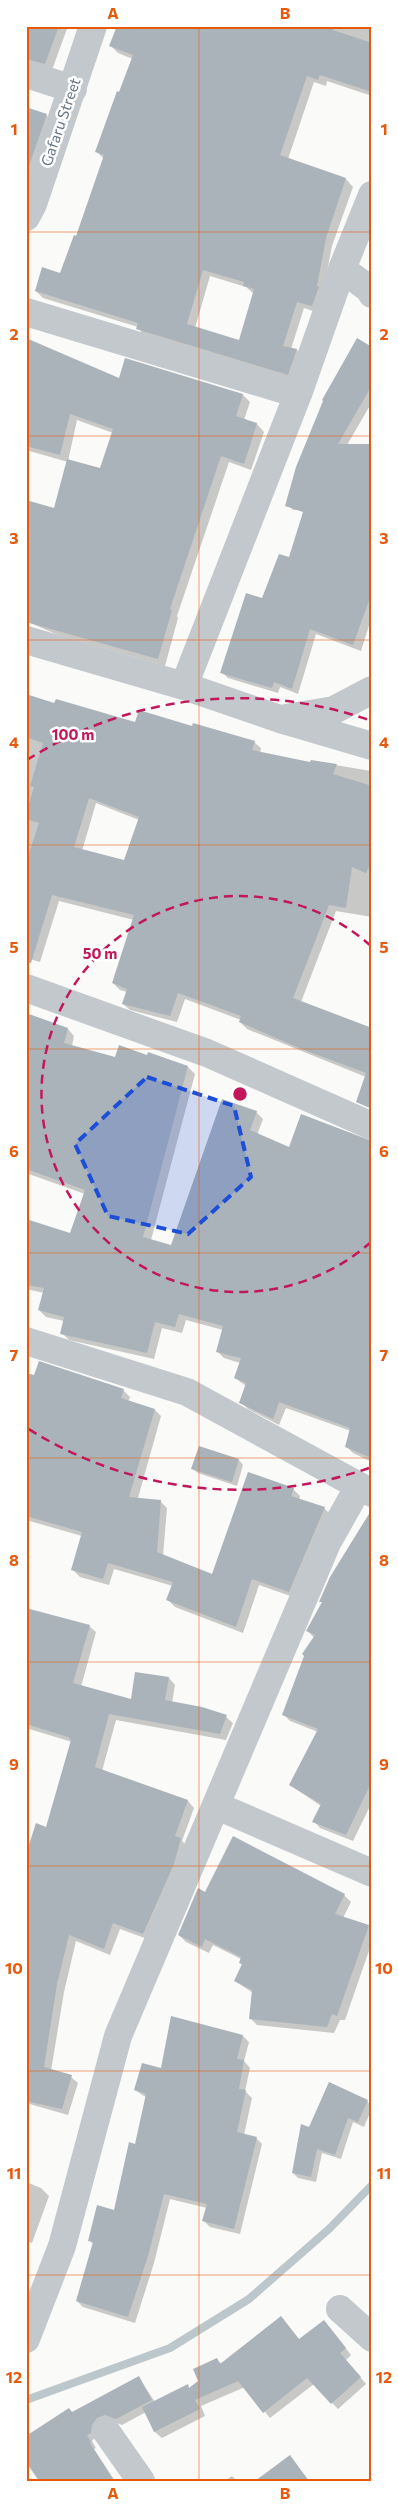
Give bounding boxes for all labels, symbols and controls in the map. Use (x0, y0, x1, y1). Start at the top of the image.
text: A (107, 3, 119, 22)
text: B (280, 3, 291, 22)
street label: Gafaru Street (37, 75, 84, 168)
text: 1 (10, 119, 18, 138)
text: 1 (380, 119, 388, 138)
text: 2 (9, 324, 19, 343)
text: 2 (379, 324, 389, 343)
text: 3 (9, 528, 19, 547)
text: 3 (379, 528, 389, 547)
text: 100 m (52, 725, 94, 743)
text: 4 (9, 732, 19, 751)
text: 4 (379, 732, 389, 751)
text: 5 (9, 937, 19, 956)
text: 5 (379, 937, 389, 956)
text: 50 m (83, 944, 117, 962)
centre of rings (231, 1085, 249, 1103)
text: 6 (9, 1141, 19, 1160)
text: 6 (379, 1141, 389, 1160)
text: 7 (10, 1345, 19, 1364)
text: 7 (380, 1345, 389, 1364)
text: 8 (9, 1550, 19, 1569)
text: 8 (379, 1550, 389, 1569)
text: 9 (9, 1754, 19, 1773)
text: 9 (379, 1754, 389, 1773)
text: 10 (5, 1958, 23, 1977)
text: 10 (375, 1958, 393, 1977)
text: 11 (7, 2163, 21, 2182)
text: 11 (377, 2163, 391, 2182)
text: 12 (6, 2367, 22, 2386)
text: 12 (376, 2367, 392, 2386)
text: A (107, 2483, 119, 2502)
text: B (280, 2483, 291, 2502)

